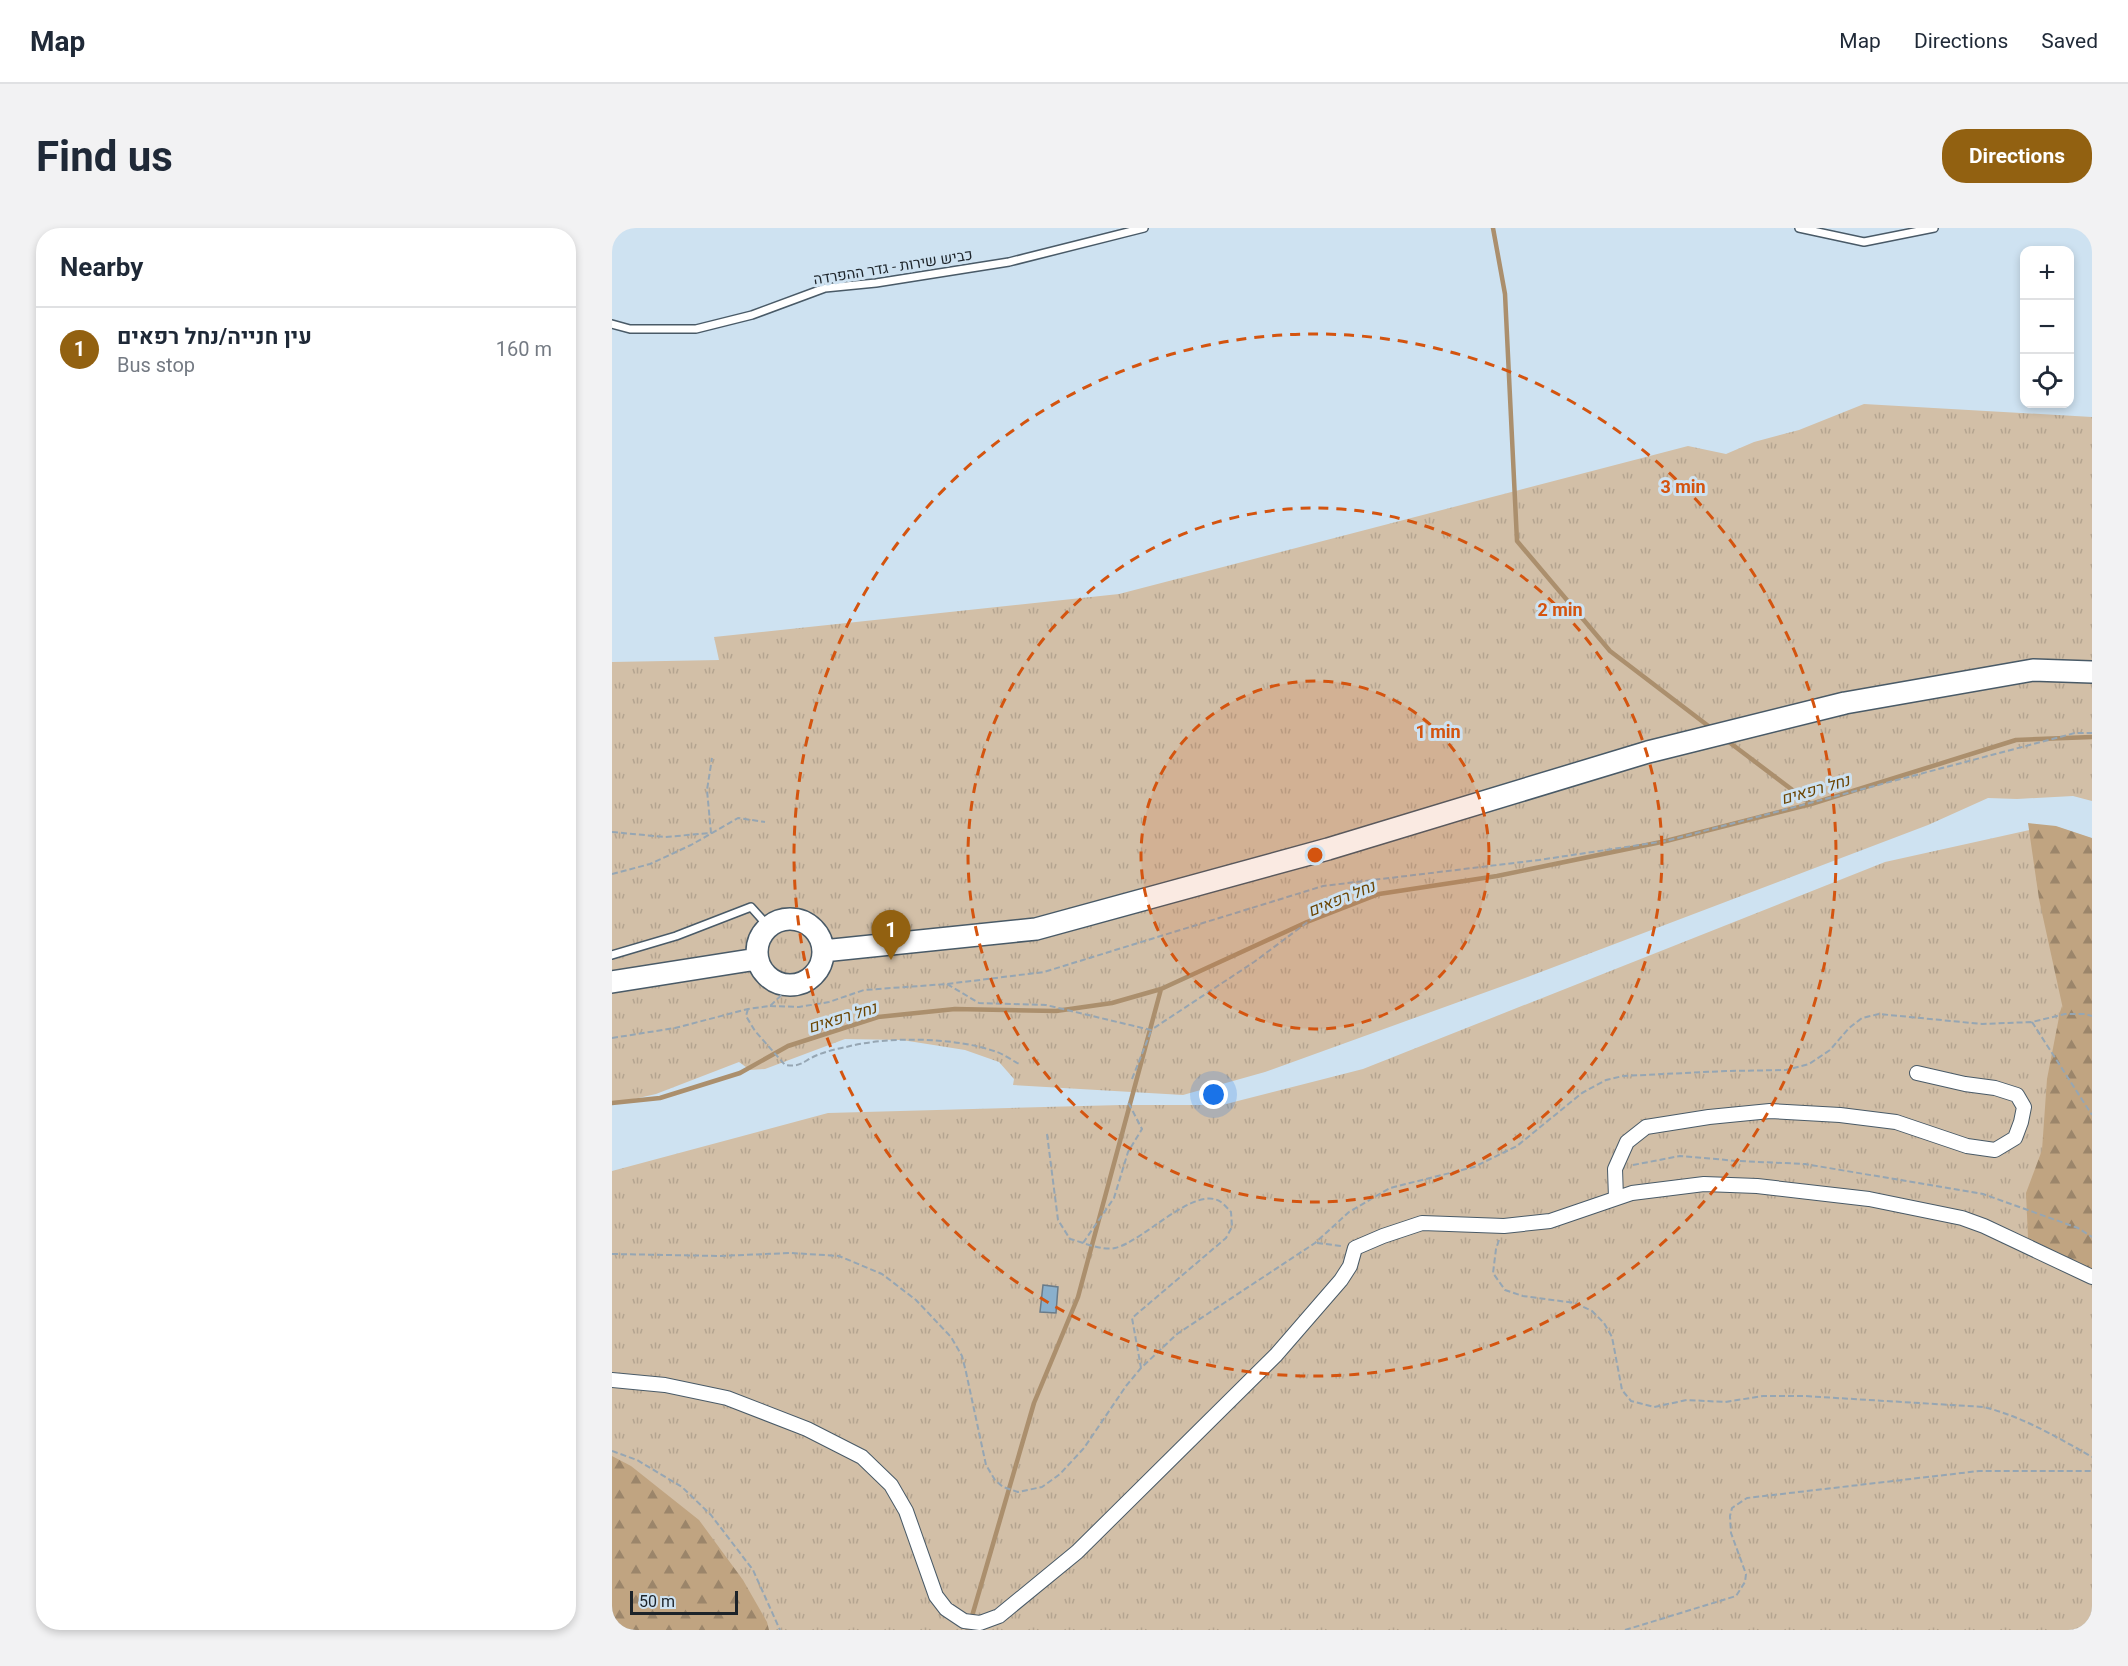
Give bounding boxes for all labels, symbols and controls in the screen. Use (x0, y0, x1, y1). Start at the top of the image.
text: Map (30, 25, 85, 58)
text: Map (1839, 29, 1881, 53)
text: Directions (1914, 29, 2008, 53)
text: Saved (2041, 29, 2098, 53)
button: Directions (1942, 129, 2092, 183)
text: Find us (36, 132, 173, 181)
street label: כביש שירות - גדר ההפרדה (812, 246, 974, 288)
map controls (2020, 246, 2074, 408)
button: + (2020, 246, 2074, 300)
text: Nearby (60, 252, 143, 282)
button: − (2020, 300, 2074, 354)
text: עין חנייה/נחל רפאים (117, 324, 312, 349)
text: 1 (74, 337, 85, 361)
text: 160 m (496, 337, 552, 361)
text: Bus stop (117, 353, 195, 377)
button: locate (2020, 354, 2074, 408)
text: 3 min (1660, 476, 1706, 497)
text: 2 min (1537, 599, 1583, 620)
text: 1 min (1415, 721, 1461, 742)
water label: נחל רפאים (1778, 770, 1853, 808)
centre of rings (1305, 845, 1325, 865)
water label: נחל רפאים (1305, 876, 1379, 921)
pin: 1 (872, 910, 910, 960)
water label: נחל רפאים (806, 998, 880, 1037)
your location (1199, 1080, 1228, 1109)
scale bar (630, 1588, 738, 1616)
text: 50 m (639, 1592, 675, 1611)

